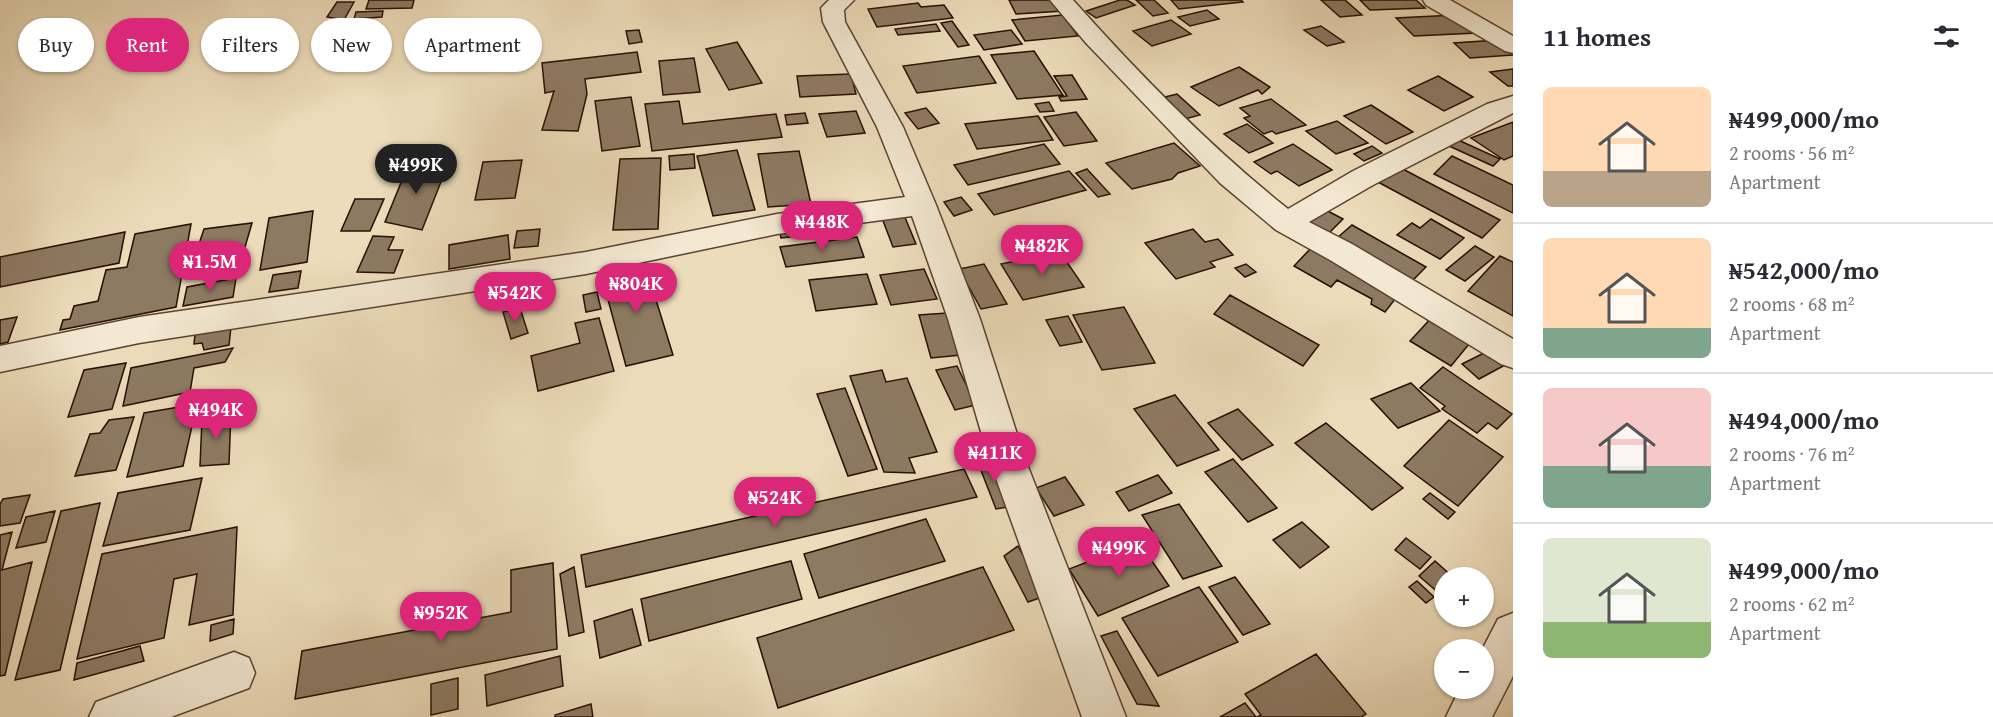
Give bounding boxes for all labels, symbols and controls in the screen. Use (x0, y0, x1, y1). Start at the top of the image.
text: 11 homes (1543, 17, 1651, 56)
chip: Buy (18, 18, 94, 72)
chip: Rent (106, 18, 189, 72)
chip: Filters (201, 18, 299, 72)
chip: New (311, 18, 392, 72)
chip: Apartment (404, 18, 542, 72)
icon: filters (1930, 20, 1963, 53)
text: ₦499,000/mo (1729, 99, 1879, 138)
icon: home (1591, 111, 1663, 183)
text: 2 rooms · 56 m² (1729, 138, 1855, 167)
pin: ₦499K (374, 144, 458, 195)
text: ₦499K (389, 149, 443, 178)
text: Apartment (1729, 167, 1821, 196)
pin: ₦448K (780, 201, 864, 252)
text: ₦448K (795, 206, 849, 235)
pin: ₦482K (1000, 225, 1084, 276)
text: ₦482K (1015, 230, 1069, 259)
pin: ₦1.5M (168, 241, 252, 292)
text: ₦1.5M (183, 246, 237, 275)
text: ₦542,000/mo (1729, 250, 1879, 289)
icon: home (1591, 262, 1663, 334)
pin: ₦804K (594, 263, 678, 314)
text: ₦804K (609, 268, 663, 297)
pin: ₦542K (473, 272, 557, 323)
text: ₦542K (488, 277, 542, 306)
text: 2 rooms · 68 m² (1729, 289, 1855, 318)
text: Apartment (1729, 318, 1821, 347)
pin: ₦494K (174, 389, 258, 440)
text: ₦494K (189, 394, 243, 423)
text: ₦494,000/mo (1729, 400, 1879, 439)
icon: home (1591, 412, 1663, 484)
pin: ₦411K (953, 432, 1037, 483)
text: ₦411K (968, 437, 1022, 466)
text: 2 rooms · 76 m² (1729, 439, 1855, 468)
text: Apartment (1729, 468, 1821, 497)
pin: ₦524K (733, 477, 817, 528)
text: ₦524K (748, 482, 802, 511)
pin: ₦499K (1077, 527, 1161, 578)
text: ₦499K (1092, 532, 1146, 561)
text: ₦499,000/mo (1729, 550, 1879, 589)
icon: home (1591, 562, 1663, 634)
map controls (1434, 567, 1494, 699)
button: + (1434, 567, 1494, 627)
text: 2 rooms · 62 m² (1729, 589, 1855, 618)
pin: ₦952K (399, 592, 483, 643)
text: ₦952K (414, 597, 468, 626)
text: Apartment (1729, 618, 1821, 647)
button: − (1434, 639, 1494, 699)

